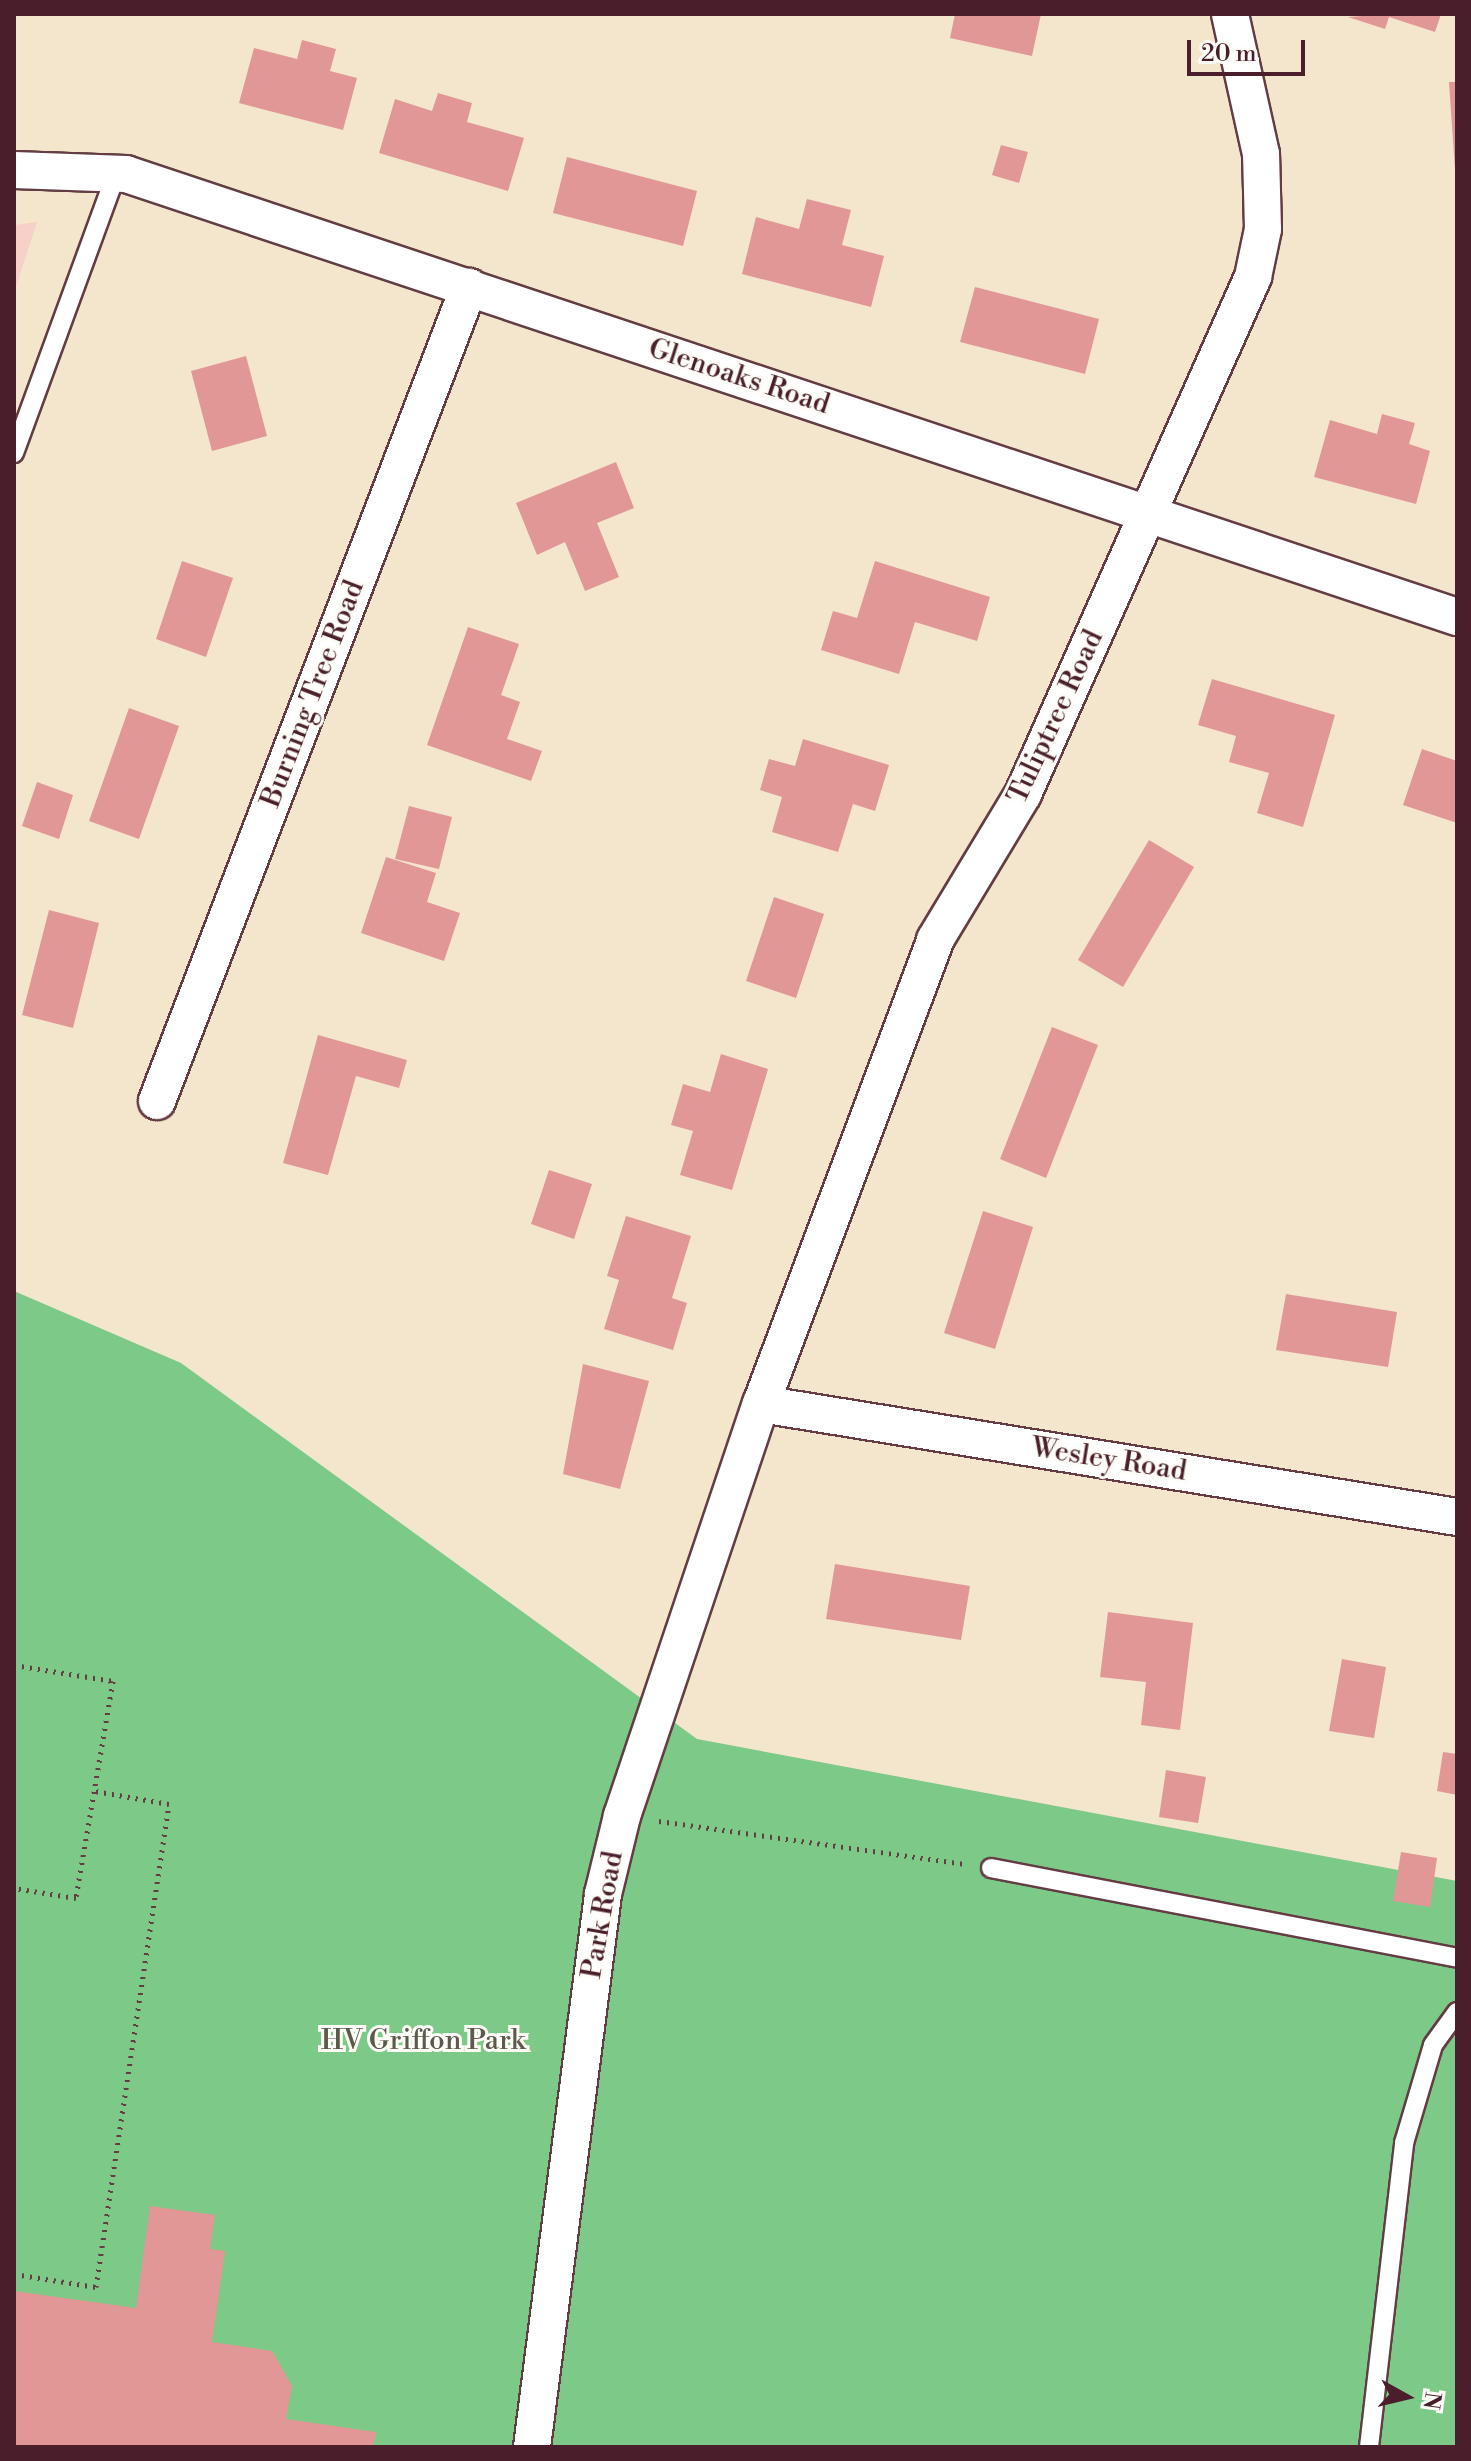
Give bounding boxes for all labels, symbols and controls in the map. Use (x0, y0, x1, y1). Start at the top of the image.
scale bar (1191, 24, 1309, 74)
text: 20 m (1201, 39, 1257, 69)
street label: Glenoaks Road (644, 332, 834, 422)
street label: Burning Tree Road (254, 576, 372, 812)
street label: Tuliptree Road (1001, 625, 1111, 809)
street label: Wesley Road (1029, 1431, 1189, 1489)
street label: Park Road (575, 1849, 631, 1981)
park label: HV Griffon Park (321, 2024, 525, 2058)
north arrow (1367, 2357, 1447, 2437)
text: N (1417, 2390, 1446, 2411)

